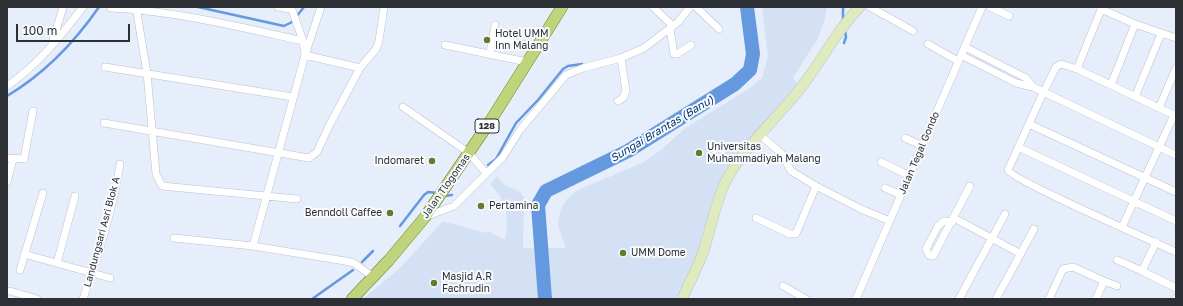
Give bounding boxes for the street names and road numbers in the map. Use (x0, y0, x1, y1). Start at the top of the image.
street label: Jalan Tegal Gondo (896, 110, 942, 196)
road number: 128 (475, 119, 499, 133)
street label: Jalan Tlogomas (419, 151, 473, 221)
street label: Landungsari Asri Blok A (81, 175, 123, 289)

